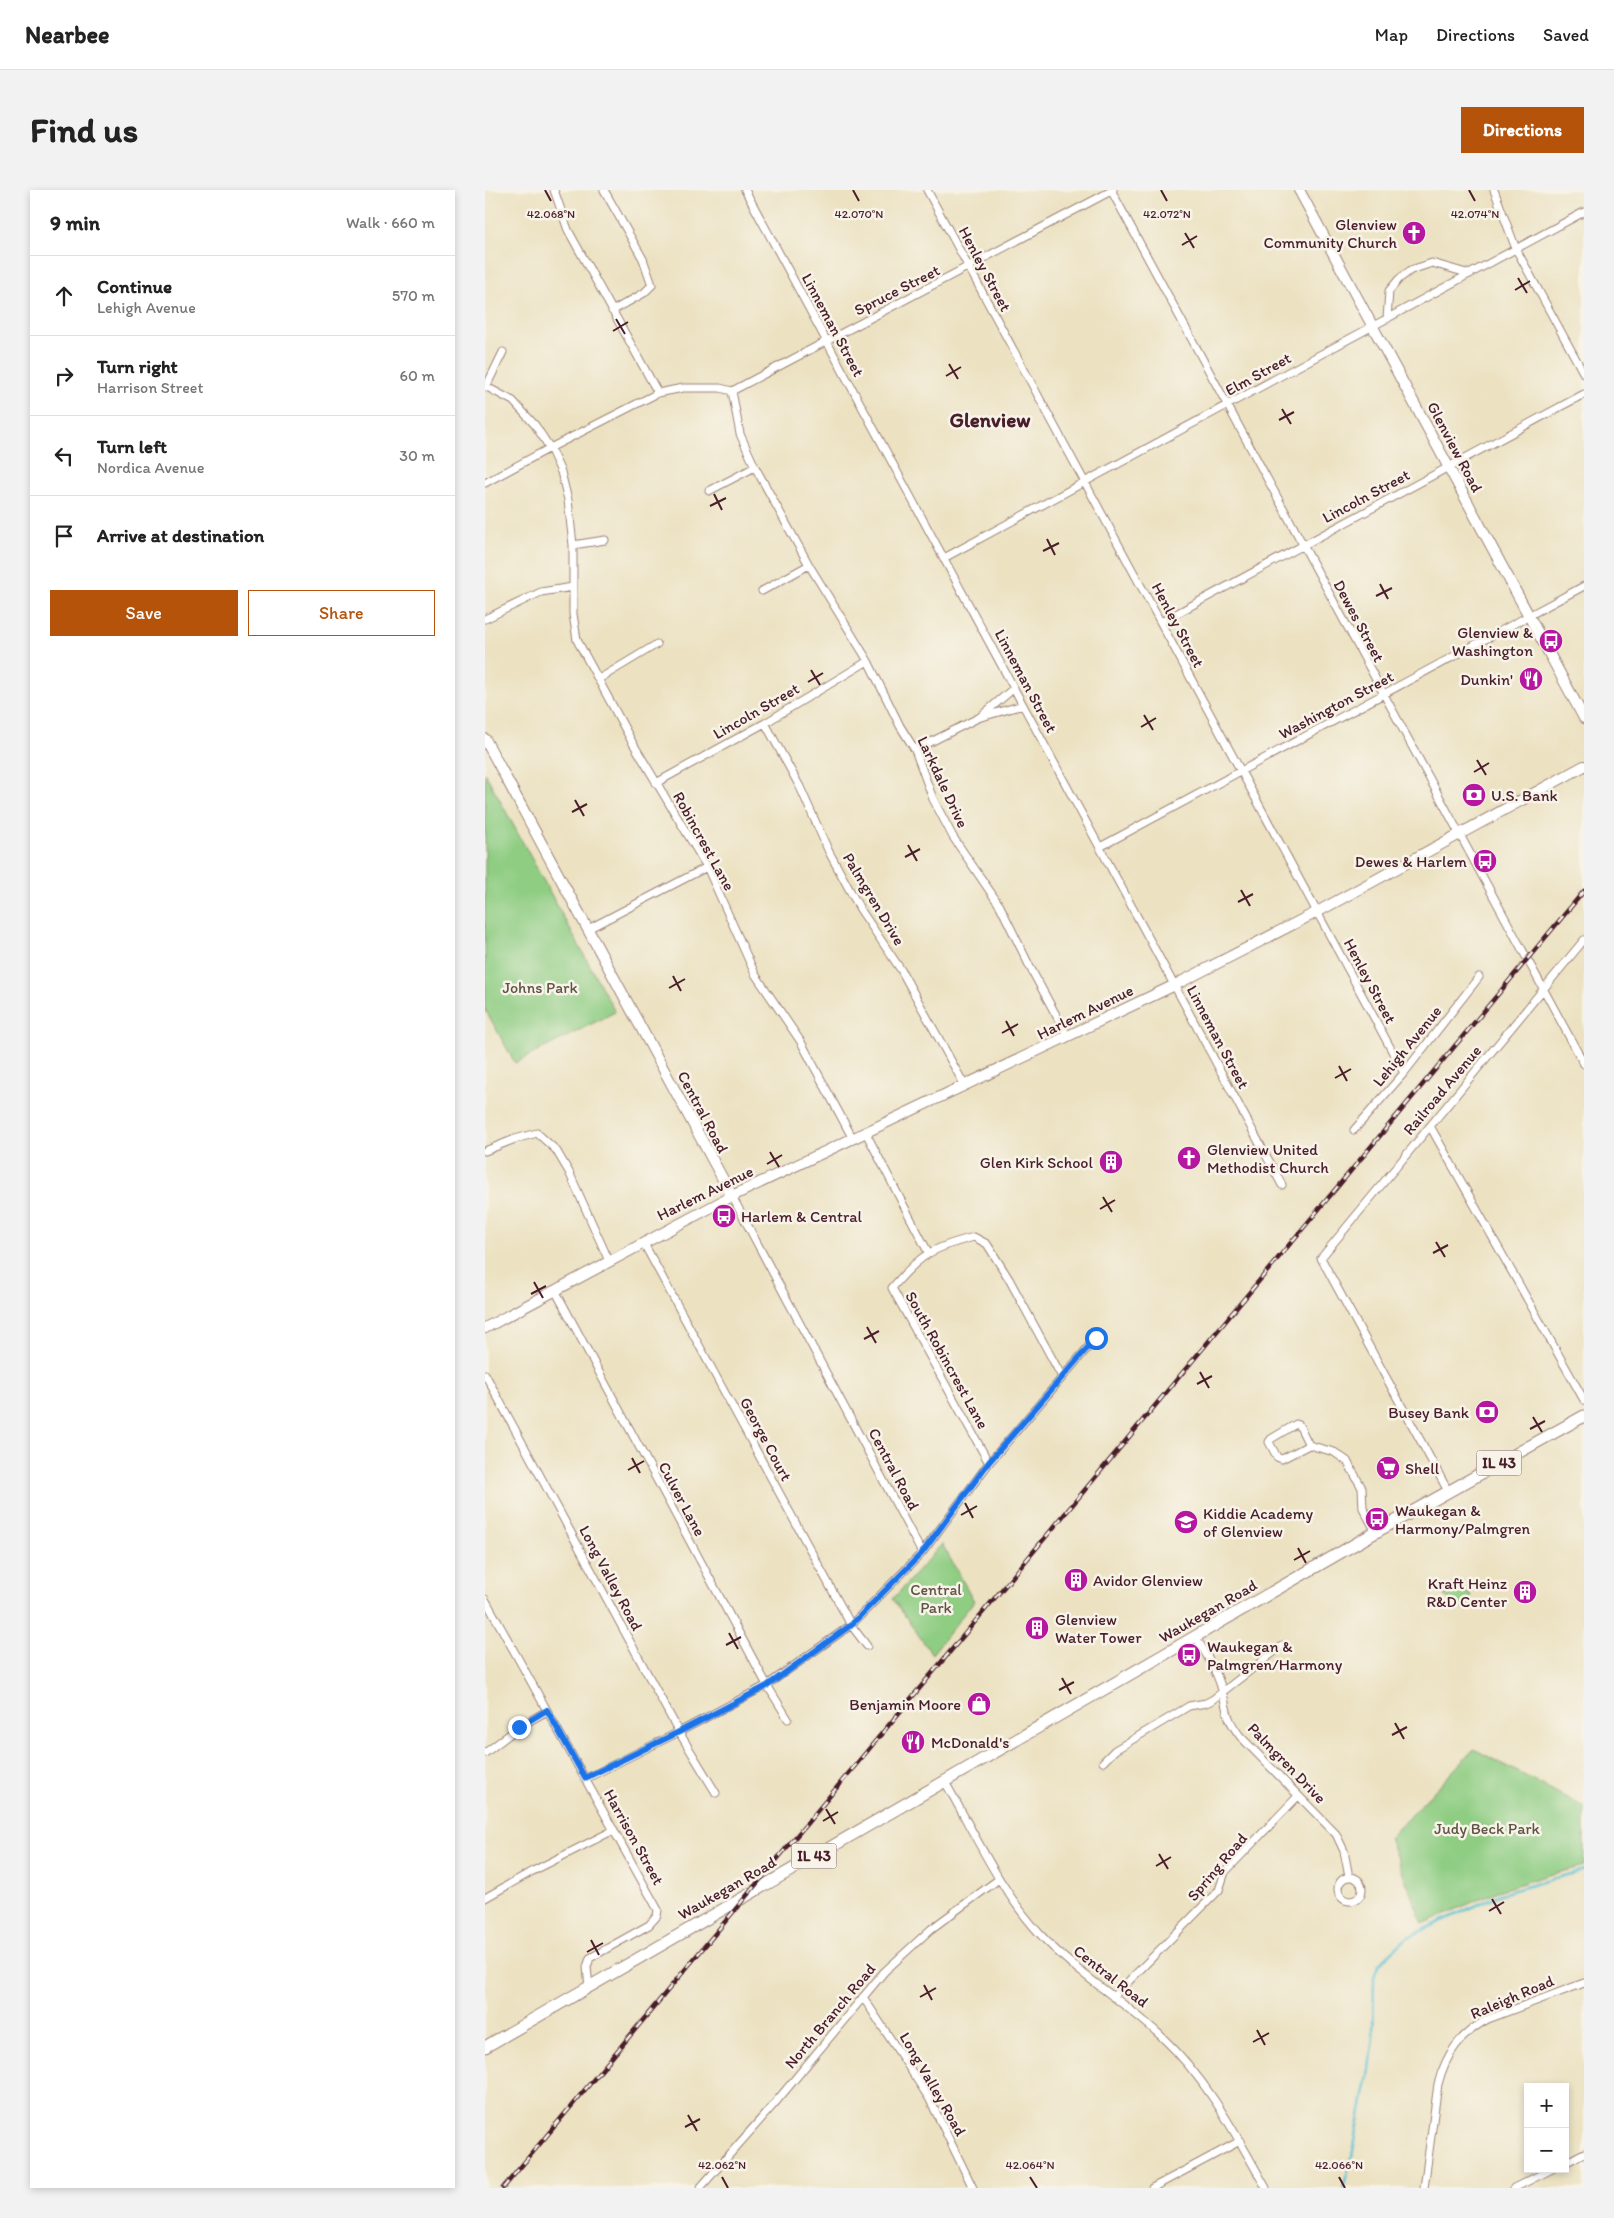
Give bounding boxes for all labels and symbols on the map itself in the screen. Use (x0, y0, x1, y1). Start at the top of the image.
text: 42.068°N (527, 207, 575, 221)
text: 42.070°N (835, 207, 883, 221)
text: 42.072°N (1143, 207, 1191, 221)
text: 42.074°N (1451, 207, 1499, 221)
place label: Glenview Community Church (1263, 215, 1397, 252)
church icon: Glenview Community Church (1401, 220, 1427, 246)
street label: Henley Street (955, 223, 1015, 315)
street label: Spruce Street (851, 260, 943, 320)
street label: Linneman Street (798, 270, 868, 380)
street label: Elm Street (1222, 348, 1294, 400)
street label: Glenview Road (1423, 399, 1487, 496)
district label: Glenview (949, 407, 1031, 432)
street label: Lincoln Street (1319, 465, 1413, 527)
street label: Dewes Street (1329, 577, 1389, 665)
street label: Henley Street (1148, 579, 1208, 671)
place label: Glenview & Washington (1452, 623, 1534, 660)
street label: Linneman Street (991, 626, 1061, 736)
bus stop icon: Glenview & Washington (1538, 628, 1564, 654)
restaurant icon: Dunkin' (1518, 666, 1544, 692)
street label: Washington Street (1275, 667, 1397, 743)
place label: Dunkin' (1460, 670, 1513, 689)
street label: Lincoln Street (710, 679, 802, 743)
street label: Larkdale Drive (913, 733, 973, 831)
bank icon: U.S. Bank (1461, 782, 1487, 808)
place label: U.S. Bank (1491, 786, 1558, 805)
street label: Robincrest Lane (669, 788, 739, 894)
bus stop icon: Dewes & Harlem (1472, 848, 1498, 874)
street label: Palmgren Drive (839, 849, 909, 949)
place label: Dewes & Harlem (1355, 852, 1467, 871)
street label: Henley Street (1340, 935, 1400, 1027)
park label: Johns Park (502, 978, 578, 997)
street label: Harlem Avenue (1034, 980, 1136, 1044)
street label: Linneman Street (1183, 982, 1253, 1092)
street label: Lehigh Avenue (1369, 1002, 1445, 1090)
street label: Railroad Avenue (1399, 1041, 1485, 1139)
street label: Central Road (673, 1068, 733, 1157)
place label: Glenview United Methodist Church (1207, 1140, 1329, 1177)
church icon: Glenview United Methodist Church (1176, 1145, 1202, 1171)
building icon: Glen Kirk School (1098, 1149, 1124, 1175)
place label: Glen Kirk School (980, 1153, 1093, 1172)
street label: Harlem Avenue (654, 1161, 756, 1225)
bus stop icon: Harlem & Central (711, 1203, 737, 1229)
place label: Harlem & Central (741, 1207, 863, 1226)
street label: South Robincrest Lane (901, 1288, 993, 1432)
route start (1085, 1327, 1108, 1350)
street label: George Court (736, 1394, 796, 1484)
bank icon: Busey Bank (1474, 1399, 1500, 1425)
place label: Busey Bank (1388, 1403, 1470, 1422)
street label: Central Road (864, 1425, 924, 1514)
road number: IL 43 (1477, 1450, 1521, 1476)
supermarket icon: Shell (1375, 1455, 1401, 1481)
street label: Culver Lane (654, 1459, 710, 1539)
place label: Shell (1405, 1459, 1440, 1478)
place label: Waukegan & Harmony/Palmgren (1395, 1501, 1531, 1538)
place label: Kiddie Academy of Glenview (1203, 1504, 1314, 1541)
bus stop icon: Waukegan & Harmony/Palmgren (1364, 1506, 1390, 1532)
school or university icon: Kiddie Academy of Glenview (1173, 1509, 1199, 1535)
street label: Long Valley Road (575, 1522, 647, 1634)
building icon: Avidor Glenview (1063, 1567, 1089, 1593)
place label: Avidor Glenview (1093, 1571, 1203, 1590)
place label: Kraft Heinz R&D Center (1426, 1574, 1508, 1611)
street label: Waukegan Road (1156, 1575, 1261, 1647)
building icon: Kraft Heinz R&D Center (1512, 1579, 1538, 1605)
park label: Central Park (910, 1580, 962, 1617)
place label: Glenview Water Tower (1055, 1610, 1142, 1647)
building icon: Glenview Water Tower (1024, 1615, 1050, 1641)
place label: Waukegan & Palmgren/Harmony (1207, 1637, 1343, 1674)
bus stop icon: Waukegan & Palmgren/Harmony (1176, 1642, 1202, 1668)
shop icon: Benjamin Moore (966, 1691, 992, 1717)
place label: Benjamin Moore (849, 1695, 961, 1714)
route end (508, 1716, 531, 1739)
street label: Palmgren Drive (1244, 1719, 1330, 1807)
restaurant icon: McDonald's (900, 1729, 926, 1755)
place label: McDonald's (931, 1733, 1009, 1752)
street label: Harrison Street (600, 1786, 668, 1888)
park label: Judy Beck Park (1434, 1819, 1540, 1838)
street label: Spring Road (1183, 1829, 1251, 1905)
road number: IL 43 (791, 1844, 837, 1868)
street label: Waukegan Road (675, 1852, 780, 1924)
street label: Central Road (1070, 1941, 1153, 2011)
street label: North Branch Road (781, 1959, 880, 2072)
street label: Raleigh Road (1467, 1971, 1557, 2023)
street label: Long Valley Road (896, 2029, 971, 2139)
text: 42.062°N (698, 2158, 746, 2172)
text: 42.064°N (1005, 2158, 1055, 2172)
text: 42.066°N (1315, 2158, 1363, 2172)

